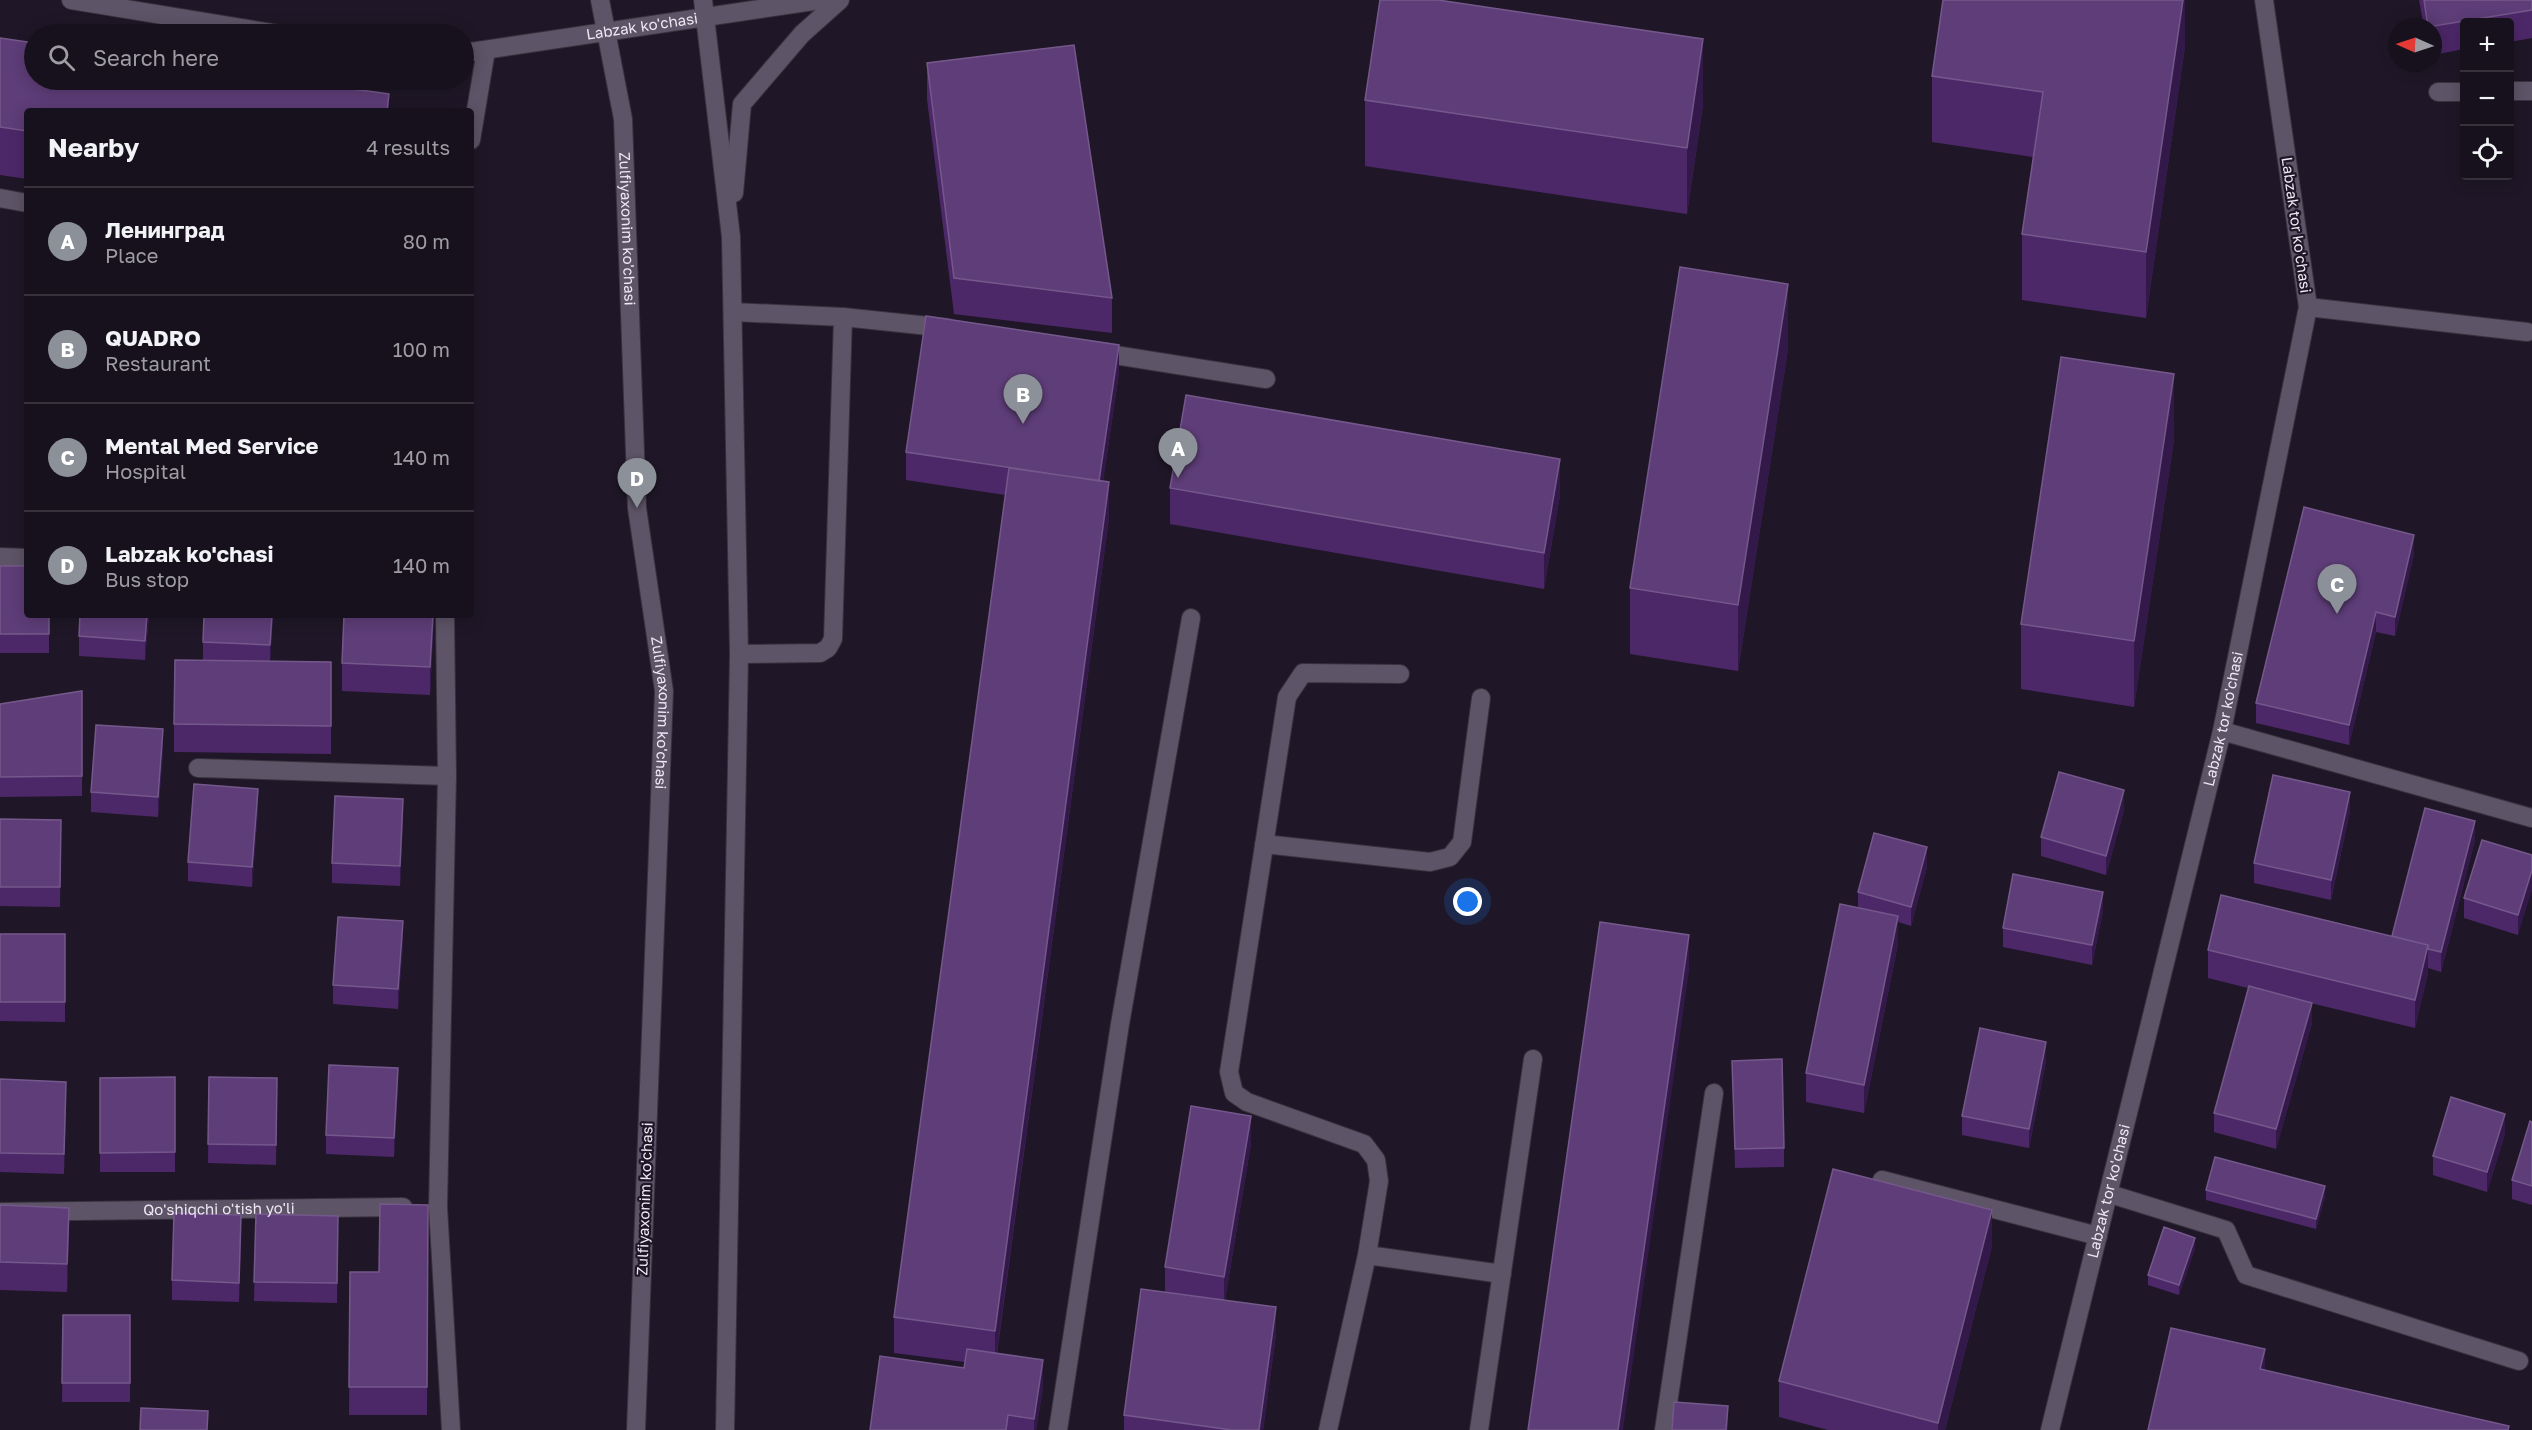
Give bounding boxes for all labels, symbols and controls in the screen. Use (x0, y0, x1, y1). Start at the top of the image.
street label: Labzak ko'chasi (585, 8, 699, 43)
north arrow (2388, 18, 2442, 72)
map controls (2460, 18, 2514, 180)
button: + (2460, 18, 2514, 72)
search box (24, 24, 474, 90)
icon: search (45, 41, 78, 74)
text: Search here (93, 44, 219, 71)
button: − (2460, 72, 2514, 126)
button: locate (2460, 126, 2514, 180)
text: Nearby (48, 132, 139, 163)
text: 4 results (366, 135, 450, 159)
street label: Zulfiyaxonim ko'chasi (616, 152, 640, 306)
street label: Labzak tor ko'chasi (2279, 156, 2315, 294)
text: Ленинград (105, 216, 224, 243)
text: A (60, 229, 75, 253)
text: 80 m (403, 229, 450, 253)
text: Place (105, 243, 158, 267)
text: QUADRO (105, 324, 201, 351)
text: B (60, 337, 75, 361)
text: 100 m (393, 337, 450, 361)
text: Restaurant (105, 351, 211, 375)
pin: B (1004, 374, 1042, 424)
pin: A (1158, 428, 1198, 478)
text: Mental Med Service (105, 432, 319, 459)
text: C (60, 445, 75, 469)
text: 140 m (393, 445, 450, 469)
pin: D (618, 458, 656, 508)
text: Hospital (105, 459, 186, 483)
text: Labzak ko'chasi (105, 540, 274, 567)
text: D (60, 553, 75, 577)
text: 140 m (393, 553, 450, 577)
pin: C (2318, 564, 2356, 614)
text: Bus stop (105, 567, 189, 591)
street label: Zulfiyaxonim ko'chasi (648, 635, 674, 790)
street label: Labzak tor ko'chasi (2199, 650, 2246, 788)
your location (1453, 887, 1482, 916)
street label: Zulfiyaxonim ko'chasi (632, 1122, 656, 1276)
street label: Labzak tor ko'chasi (2083, 1122, 2133, 1260)
street label: Qo'shiqchi o'tish yo'li (143, 1198, 295, 1218)

